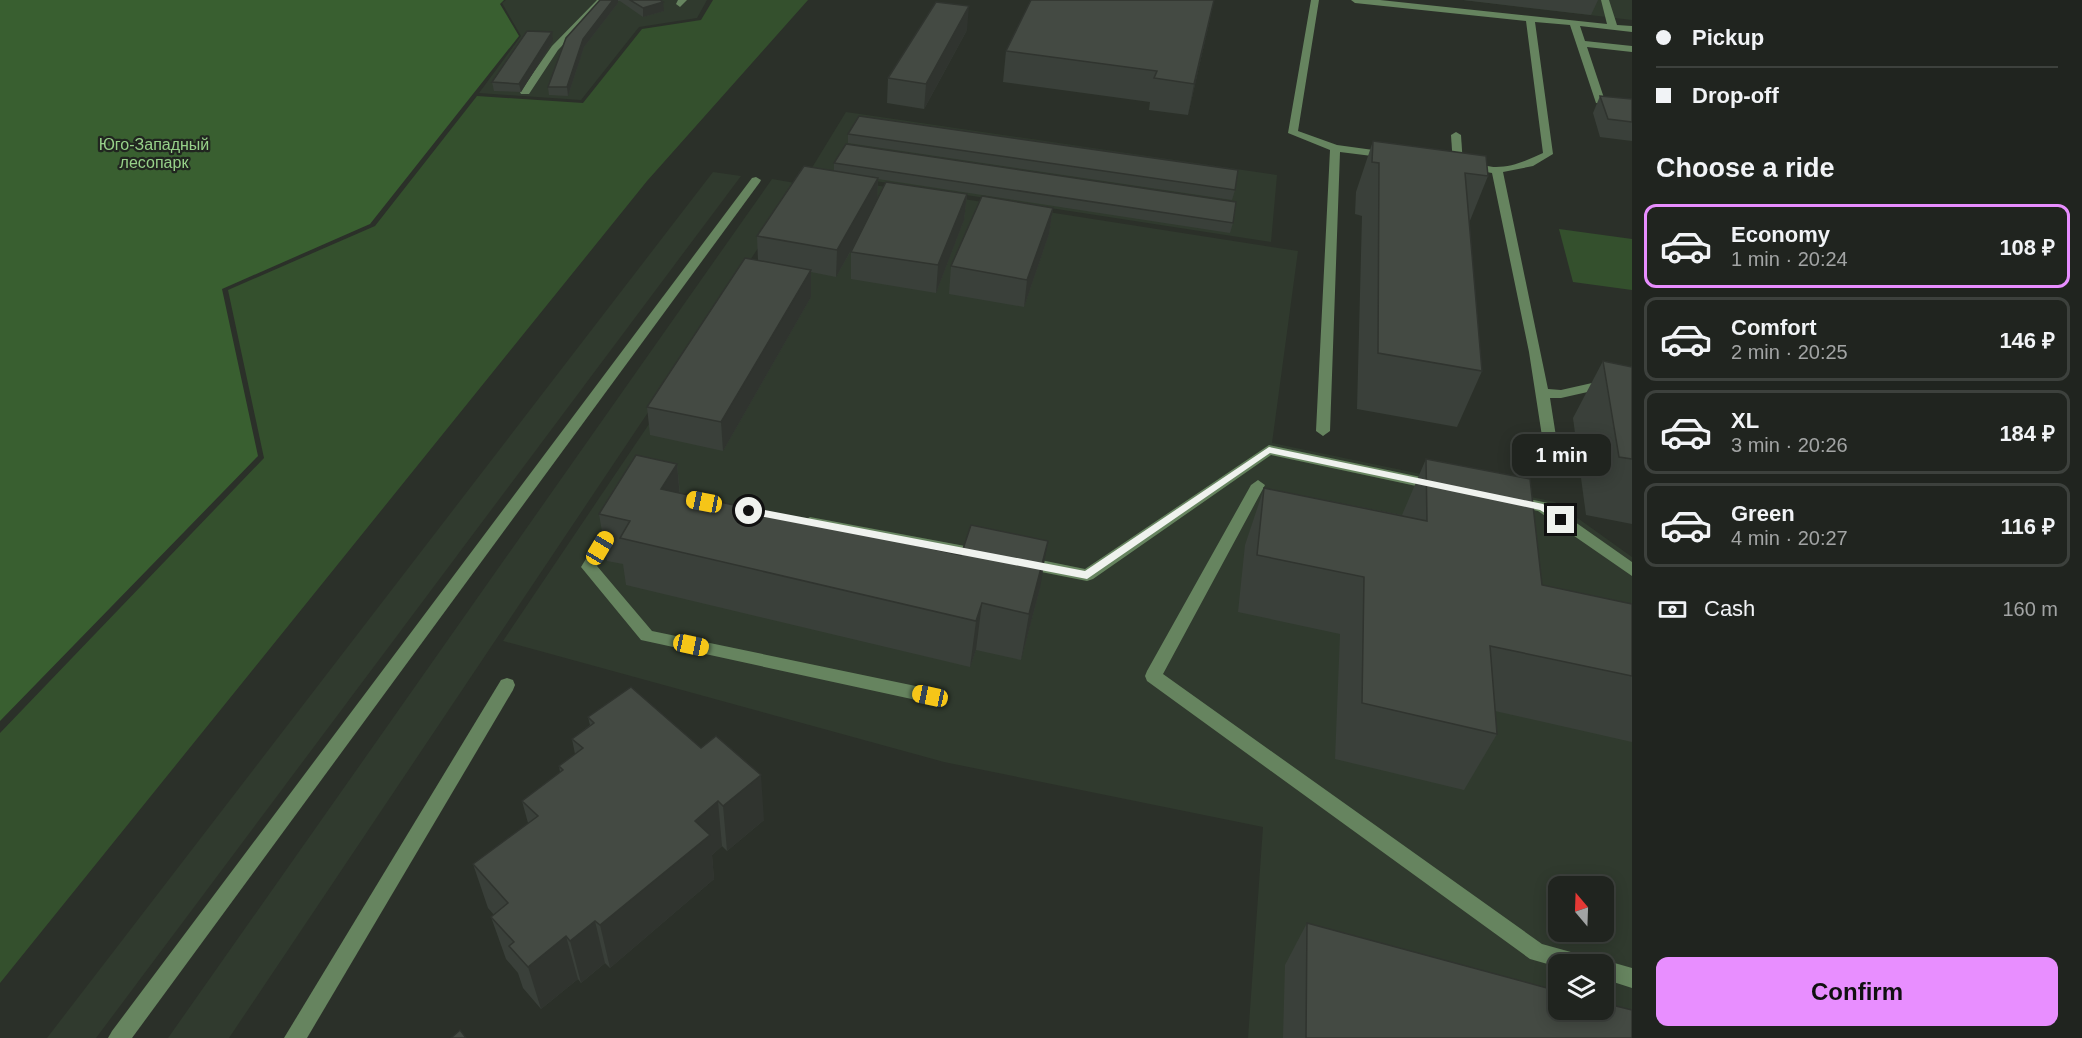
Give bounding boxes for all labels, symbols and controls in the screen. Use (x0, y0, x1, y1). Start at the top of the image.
text: Pickup (1692, 25, 1764, 50)
text: Drop-off (1692, 83, 1779, 108)
park label: Юго-Западный лесопарк (99, 136, 209, 171)
text: Choose a ride (1656, 153, 1835, 183)
icon: car (1659, 219, 1713, 273)
text: Economy (1731, 222, 1830, 247)
text: 108 ₽ (1999, 235, 2055, 260)
text: 1 min · 20:24 (1731, 248, 1848, 270)
icon: car (1659, 312, 1713, 366)
text: Comfort (1731, 315, 1817, 340)
text: 146 ₽ (1999, 328, 2055, 353)
text: 2 min · 20:25 (1731, 341, 1848, 363)
icon: car (1659, 405, 1713, 459)
text: XL (1731, 408, 1759, 433)
text: 184 ₽ (1999, 421, 2055, 446)
callout: 1 min (1512, 433, 1610, 475)
text: 3 min · 20:26 (1731, 434, 1848, 456)
text: 1 min (1535, 444, 1588, 466)
car (685, 490, 723, 514)
route start (735, 497, 762, 524)
icon: car (1659, 498, 1713, 552)
text: Green (1731, 501, 1795, 526)
route end (1547, 506, 1574, 533)
text: 116 ₽ (2001, 514, 2055, 539)
text: 4 min · 20:27 (1731, 527, 1848, 549)
car (583, 528, 617, 568)
icon: cash (1656, 593, 1689, 626)
text: Cash (1704, 596, 1755, 621)
text: 160 m (2002, 598, 2058, 620)
car (672, 632, 710, 658)
car (911, 683, 949, 709)
north arrow (1548, 876, 1614, 942)
map controls (1548, 876, 1614, 1020)
button: layers (1548, 954, 1614, 1020)
button: Confirm (1656, 957, 2058, 1026)

